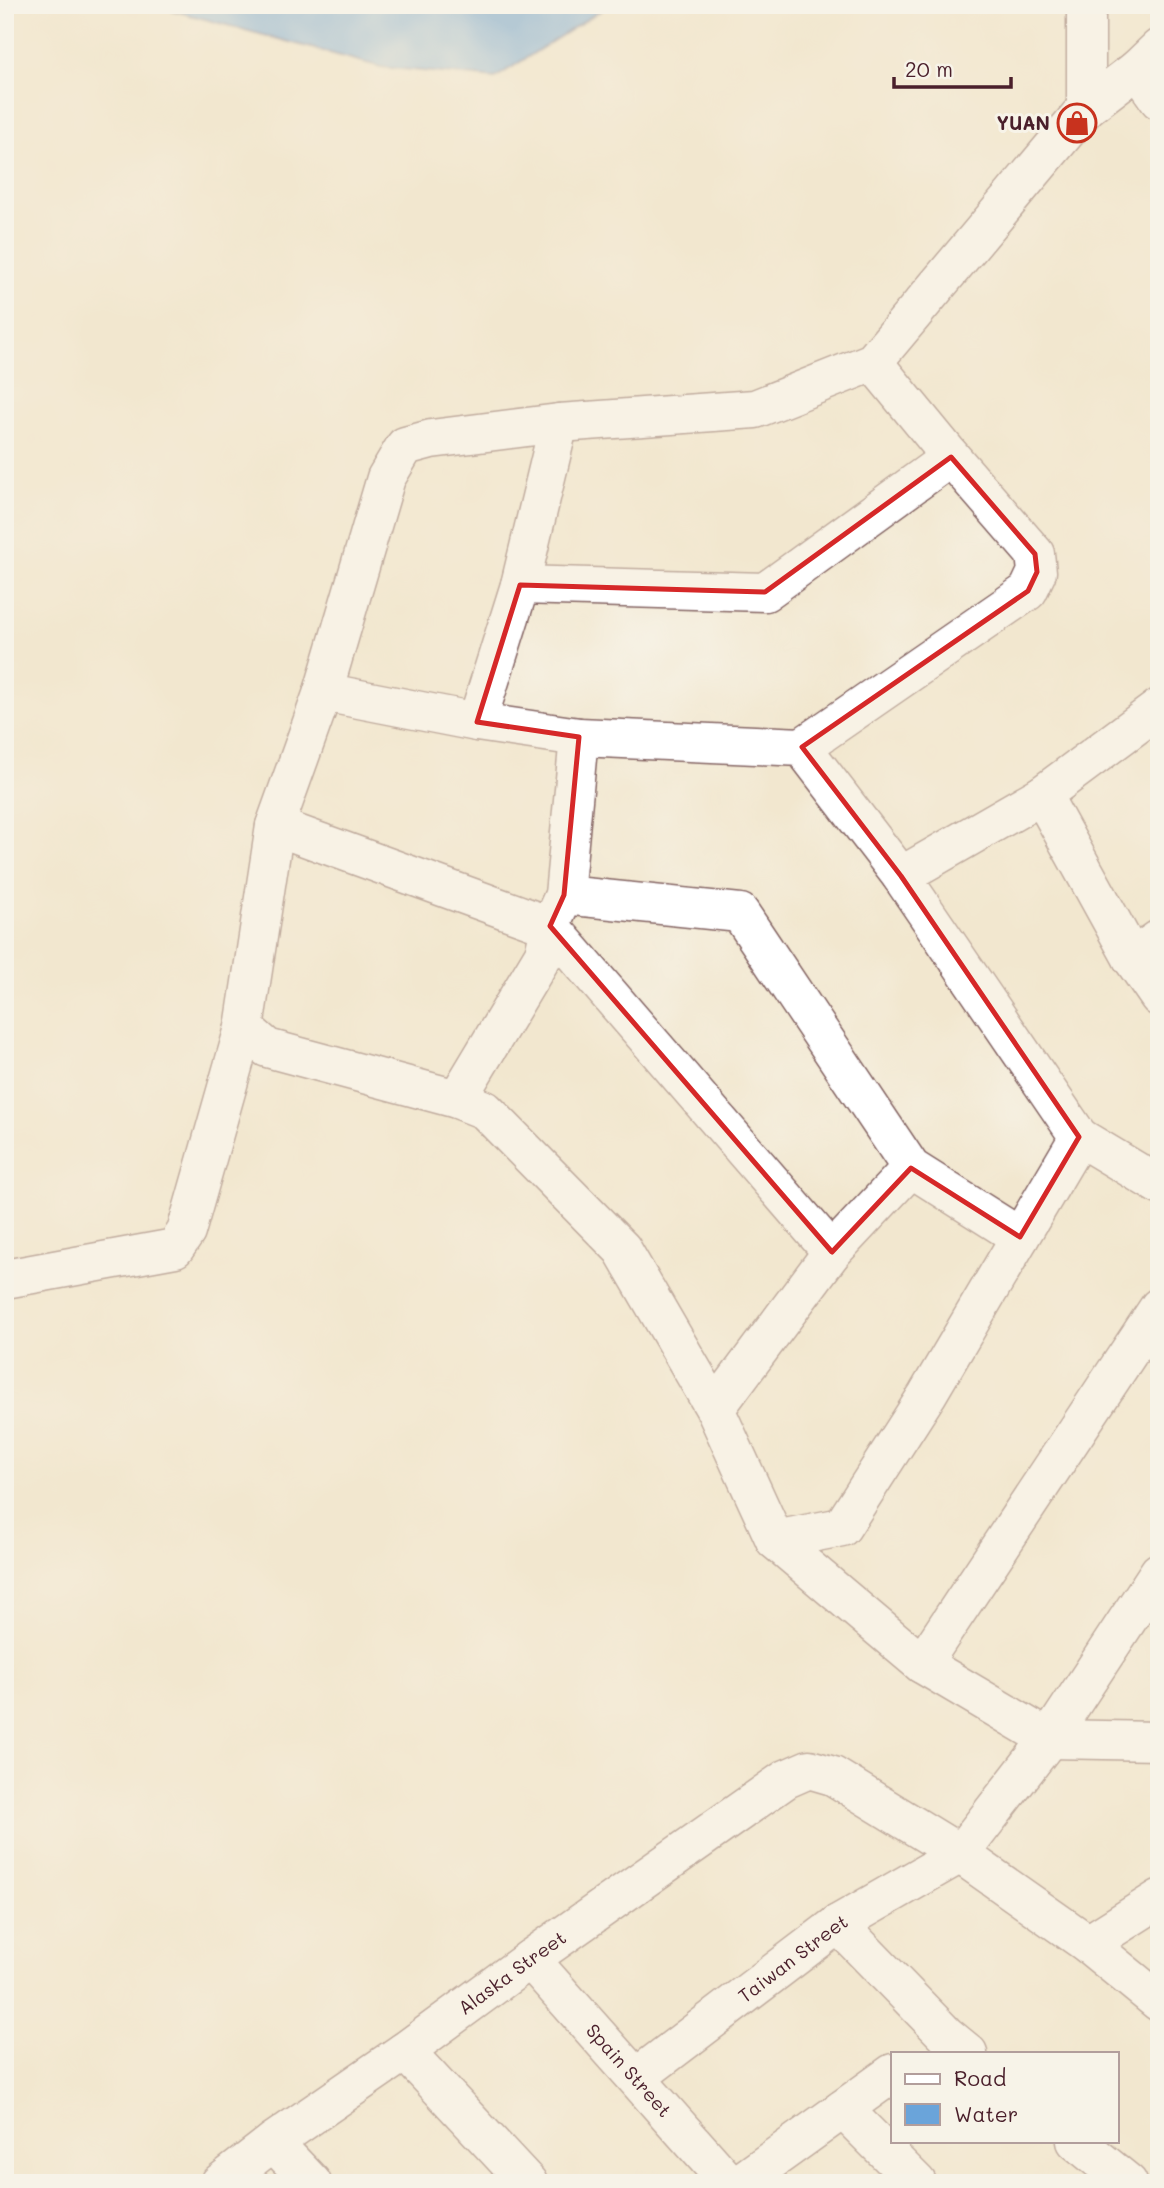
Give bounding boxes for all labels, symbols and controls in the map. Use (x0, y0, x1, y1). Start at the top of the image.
scale bar (894, 46, 1012, 90)
text: 20 m (905, 55, 953, 82)
shop icon: YUAN (1056, 102, 1098, 144)
place label: YUAN (997, 110, 1050, 135)
street label: Taiwan Street (733, 1908, 852, 2008)
street label: Alaska Street (453, 1925, 571, 2020)
street label: Spain Street (581, 2018, 678, 2122)
legend (891, 2052, 1118, 2142)
text: Road (954, 2064, 1006, 2091)
text: Water (954, 2100, 1018, 2127)

